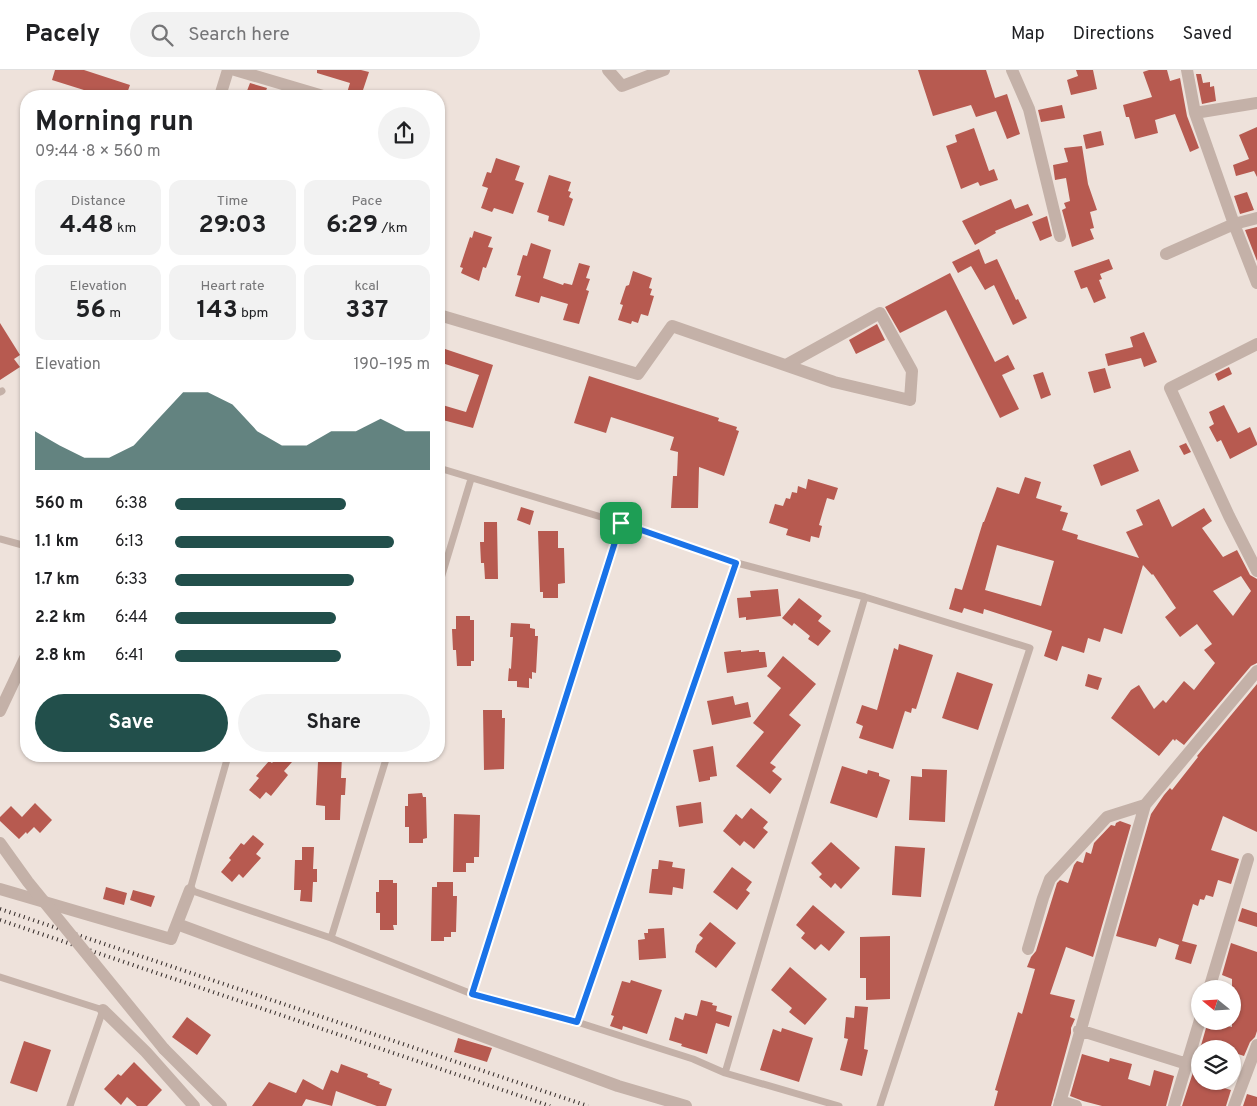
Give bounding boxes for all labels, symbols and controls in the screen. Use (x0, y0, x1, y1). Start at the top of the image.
search box (130, 12, 480, 57)
text: Pacely (25, 20, 100, 50)
icon: search (148, 21, 176, 49)
text: Search here (188, 23, 290, 47)
text: Map (1011, 23, 1045, 46)
text: Directions (1073, 23, 1155, 46)
text: Saved (1183, 23, 1232, 46)
text: Morning run (35, 105, 194, 141)
button: share (378, 107, 430, 159)
text: 09:44 · 8 × 560 m (35, 142, 161, 162)
text: Distance (71, 193, 126, 210)
text: Time (217, 193, 248, 210)
text: Pace (351, 193, 382, 210)
text: 4.48 (60, 210, 114, 242)
text: 29:03 (198, 210, 267, 242)
text: 6:29 (326, 210, 378, 242)
text: km (114, 220, 136, 237)
text: /km (378, 220, 408, 237)
text: Elevation (69, 278, 127, 295)
text: Heart rate (200, 278, 265, 295)
text: kcal (354, 278, 379, 295)
text: 56 (75, 295, 106, 327)
text: 143 (197, 295, 238, 327)
text: 337 (345, 295, 388, 327)
text: m (106, 305, 121, 322)
text: bpm (238, 305, 268, 322)
text: Elevation (35, 355, 101, 375)
text: 190–195 m (353, 355, 430, 375)
text: 560 m (35, 494, 83, 514)
text: 6:38 (115, 494, 148, 514)
pin (600, 502, 642, 544)
icon: arrive (607, 509, 635, 537)
text: 1.1 km (35, 532, 79, 552)
text: 6:13 (115, 532, 144, 552)
text: 1.7 km (35, 570, 80, 590)
text: 6:33 (115, 570, 147, 590)
text: 2.2 km (35, 608, 85, 628)
text: 6:44 (115, 608, 148, 628)
text: 2.8 km (35, 646, 86, 666)
text: 6:41 (115, 646, 144, 666)
button: Save (35, 694, 228, 752)
button: Share (238, 694, 430, 752)
north arrow (1191, 980, 1241, 1030)
map controls (1191, 980, 1241, 1090)
button: layers (1191, 1040, 1241, 1090)

